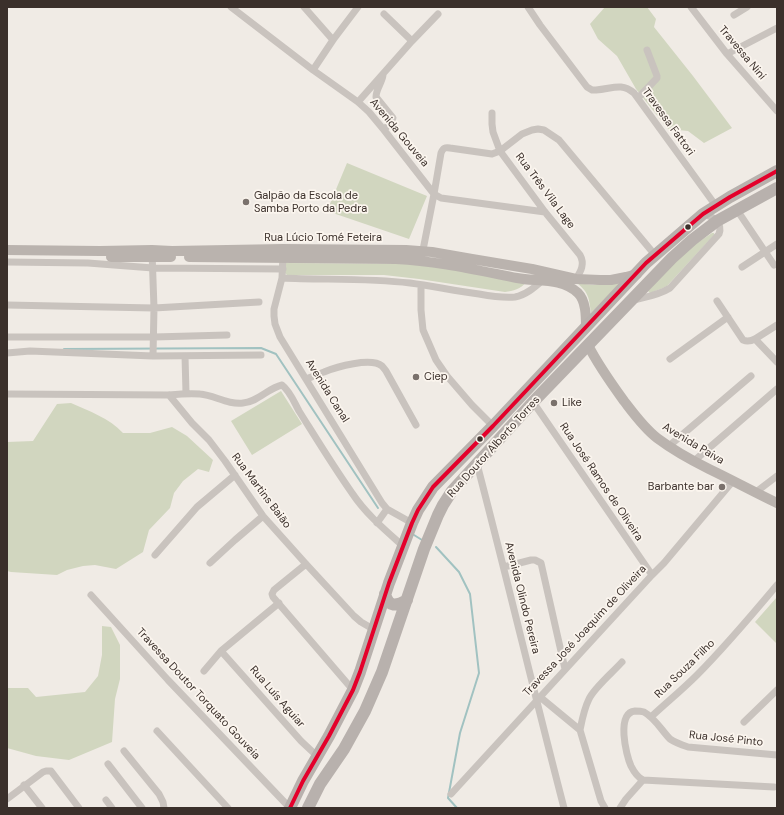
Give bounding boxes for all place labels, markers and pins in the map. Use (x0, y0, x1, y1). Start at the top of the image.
place label: Galpão da Escola de Samba Porto da Pedra (254, 189, 367, 215)
marker: Galpão da Escola de Samba Porto da Pedra (241, 197, 251, 207)
unlabelled marker (683, 222, 693, 232)
place label: Ciep (424, 370, 448, 384)
marker: Ciep (411, 372, 421, 382)
place label: Like (562, 396, 582, 410)
marker: Like (549, 398, 559, 408)
unlabelled marker (475, 434, 485, 444)
place label: Barbante bar (648, 480, 714, 494)
marker: Barbante bar (717, 482, 727, 492)

